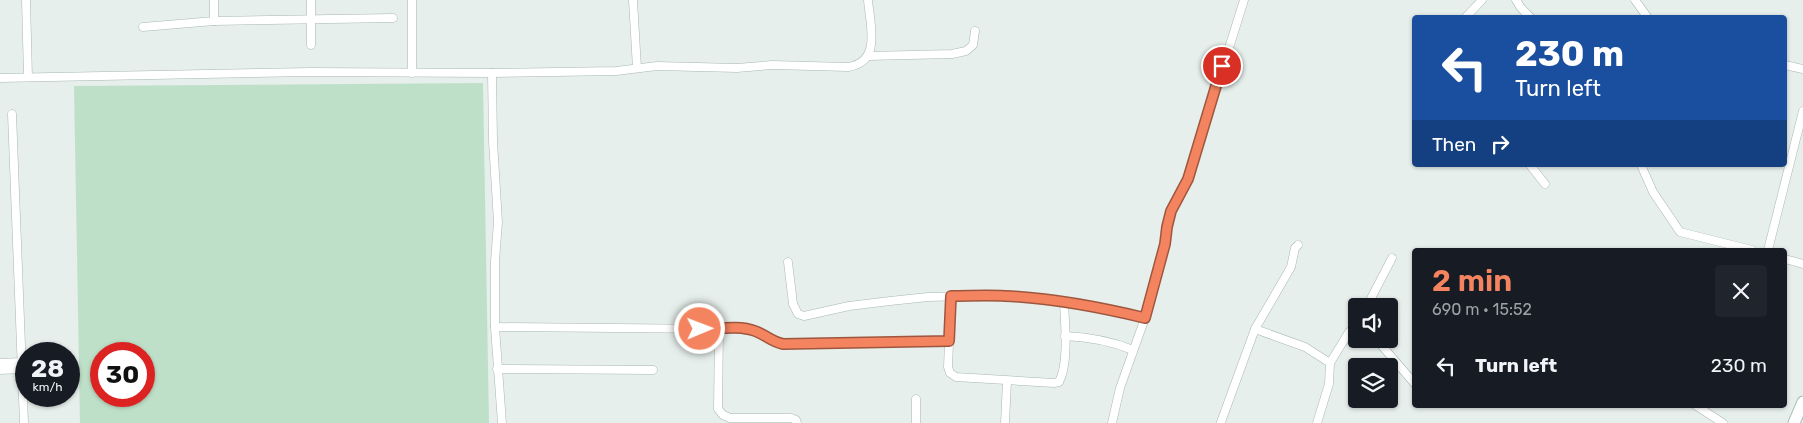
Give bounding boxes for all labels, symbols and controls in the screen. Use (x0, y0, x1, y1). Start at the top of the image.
text: 230 m (1515, 33, 1624, 75)
icon: left (1432, 35, 1497, 100)
pin (1201, 45, 1243, 87)
icon: arrive (1208, 52, 1236, 80)
text: Turn left (1515, 75, 1601, 102)
icon: right (1486, 130, 1514, 158)
text: Then (1432, 133, 1476, 156)
text: 2 min (1432, 263, 1512, 299)
button: close (1715, 265, 1767, 317)
map controls (1348, 298, 1398, 408)
button: sound (1348, 298, 1398, 348)
text: 690 m · 15:52 (1432, 300, 1532, 319)
position arrow (673, 302, 725, 354)
speed limit sign: 30 (90, 342, 155, 407)
icon: left (1432, 352, 1460, 380)
text: 28 (31, 354, 64, 383)
text: Turn left (1475, 354, 1557, 377)
text: 230 m (1711, 354, 1767, 377)
button: layers (1348, 358, 1398, 408)
text: km/h (33, 380, 62, 394)

